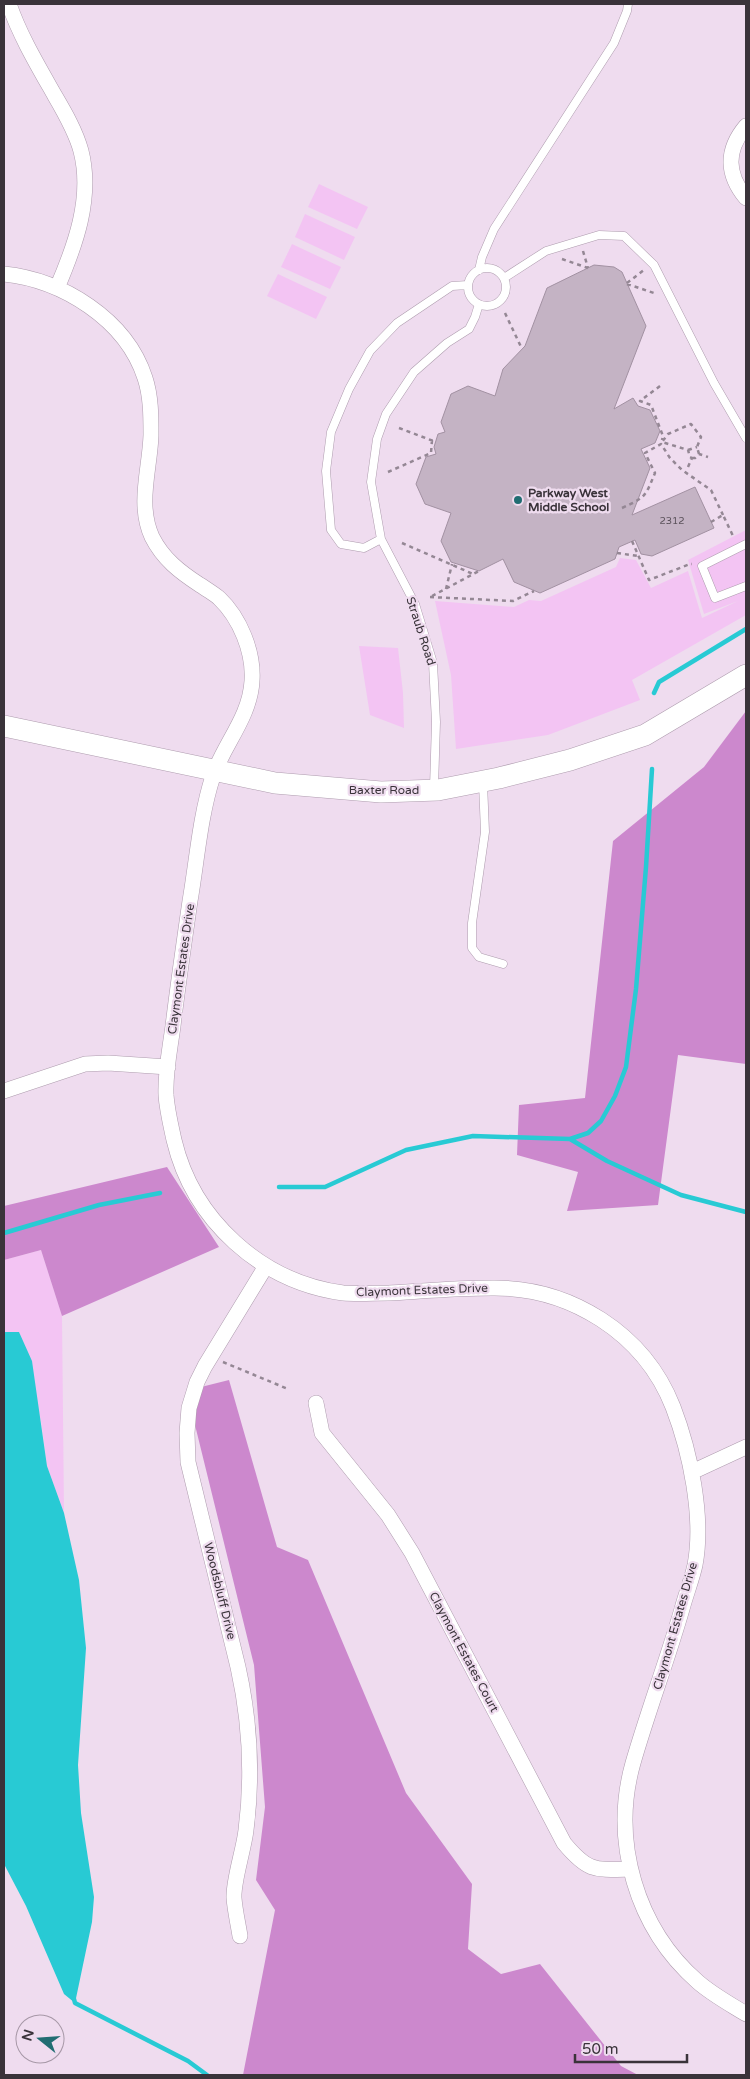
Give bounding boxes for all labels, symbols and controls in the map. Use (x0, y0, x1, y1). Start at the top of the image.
place label: Parkway West Middle School (528, 486, 609, 514)
marker: Parkway West Middle School (512, 494, 524, 506)
house number: 2312 (659, 515, 685, 527)
street label: Straub Road (403, 595, 439, 667)
street label: Baxter Road (349, 783, 419, 797)
street label: Claymont Estates Drive (165, 903, 197, 1035)
street label: Claymont Estates Drive (356, 1281, 488, 1299)
street label: Woodsbluff Drive (201, 1541, 239, 1641)
street label: Claymont Estates Drive (650, 1561, 700, 1691)
street label: Claymont Estates Court (426, 1589, 502, 1715)
north arrow (15, 2014, 65, 2064)
text: N (18, 2027, 38, 2043)
scale bar (575, 2032, 688, 2064)
text: 50 m (582, 2040, 619, 2058)

